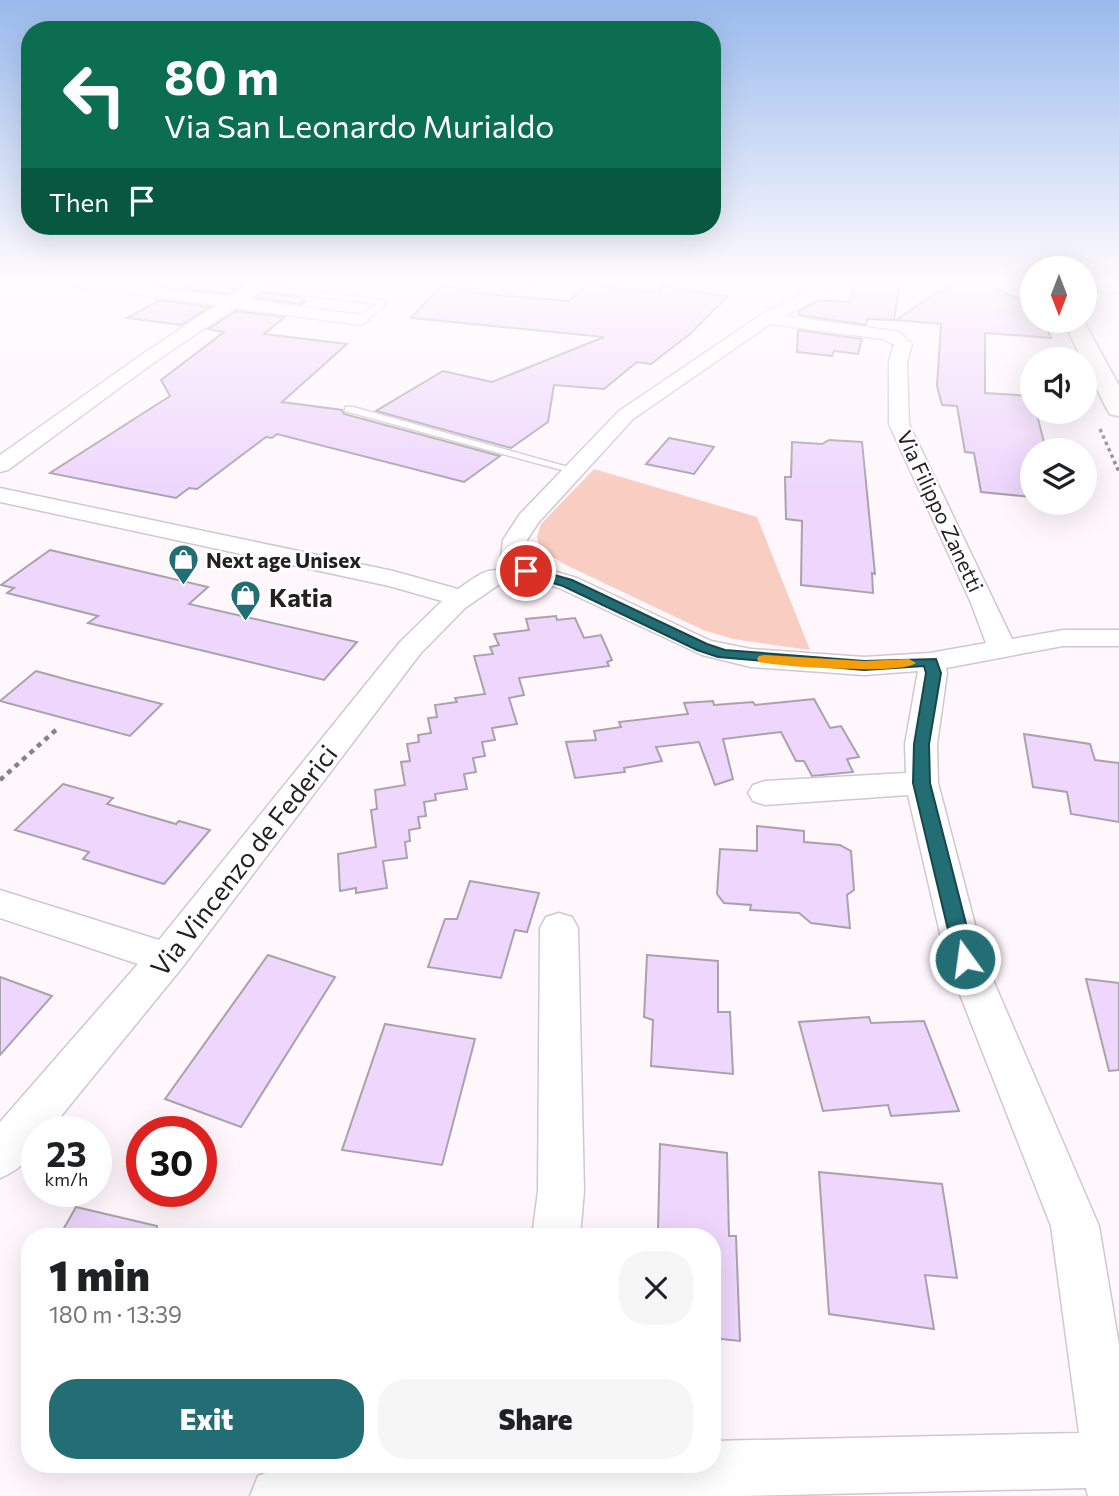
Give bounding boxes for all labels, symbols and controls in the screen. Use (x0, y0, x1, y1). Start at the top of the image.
text: 80 m (164, 45, 279, 105)
icon: left (49, 49, 140, 140)
text: Via San Leonardo Murialdo (164, 105, 554, 145)
icon: arrive (123, 182, 161, 220)
text: Then (49, 186, 109, 217)
north arrow (1020, 256, 1097, 332)
map controls (1020, 256, 1097, 515)
button: sound (1020, 347, 1097, 424)
street label: Via Filippo Zanetti (893, 426, 989, 596)
button: layers (1020, 438, 1097, 515)
pin (496, 541, 556, 601)
shop icon: Next age Unisex (166, 542, 200, 586)
place label: Next age Unisex (206, 547, 361, 572)
icon: arrive (507, 552, 545, 590)
shop icon: Katia (229, 579, 263, 623)
place label: Katia (269, 581, 333, 612)
street label: Via Vincenzo de Federici (143, 738, 343, 982)
position arrow (928, 922, 1002, 996)
speed limit sign: 30 (126, 1116, 217, 1207)
text: 23 (46, 1131, 87, 1174)
text: km/h (45, 1168, 88, 1190)
text: 1 min (49, 1248, 150, 1300)
button: close (619, 1251, 693, 1325)
text: 180 m · 13:39 (49, 1300, 182, 1328)
button: Exit (49, 1379, 364, 1459)
button: Share (378, 1379, 693, 1459)

